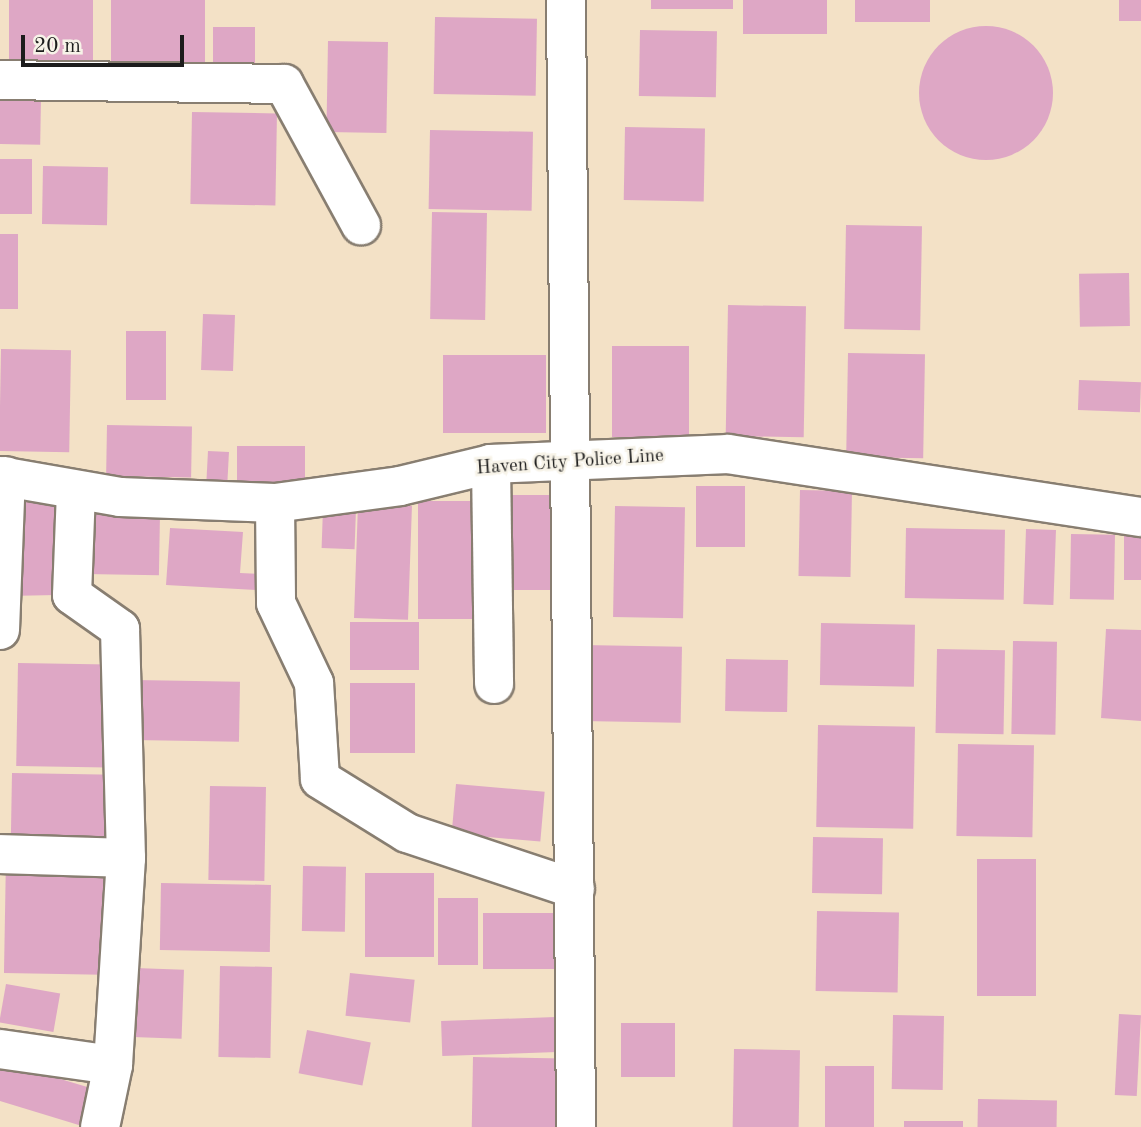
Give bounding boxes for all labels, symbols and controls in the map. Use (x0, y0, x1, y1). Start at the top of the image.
scale bar (24, 21, 187, 65)
text: 20 m (34, 36, 81, 57)
street label: Haven City Police Line (475, 445, 665, 481)

